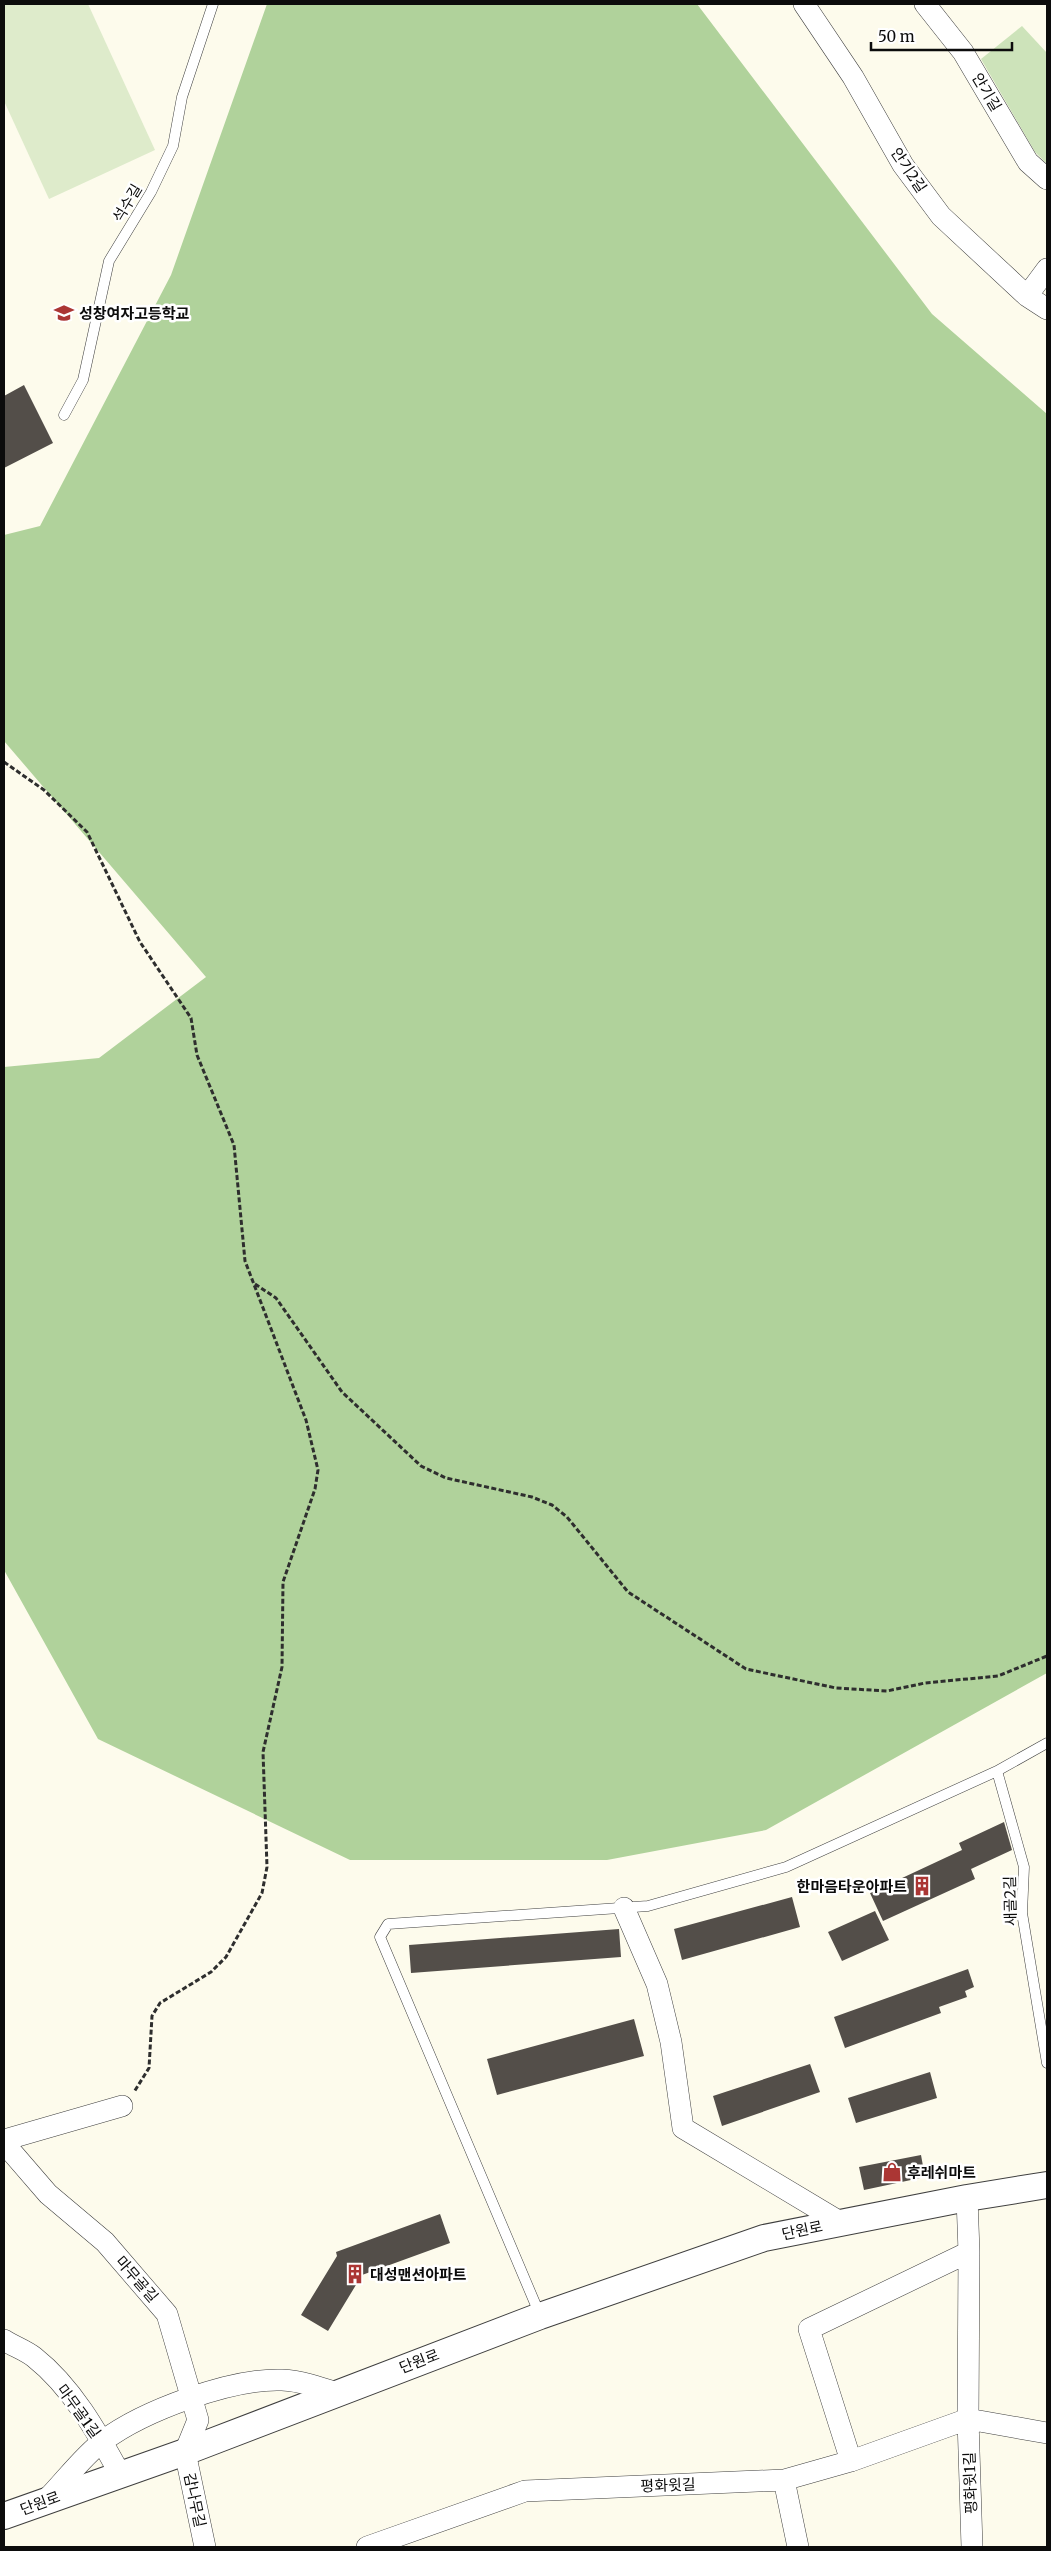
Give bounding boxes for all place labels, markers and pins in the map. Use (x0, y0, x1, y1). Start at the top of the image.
school or university icon: 성창여자고등학교 (53, 302, 75, 324)
place label: 성창여자고등학교 (79, 304, 190, 323)
building icon: 한마음타운아파트 (911, 1875, 933, 1897)
place label: 한마음타운아파트 (797, 1877, 907, 1896)
shop icon: 후레쉬마트 (881, 2161, 903, 2183)
place label: 후레쉬마트 (907, 2163, 976, 2182)
building icon: 대성맨션아파트 (344, 2263, 366, 2285)
place label: 대성맨션아파트 (370, 2265, 467, 2284)

